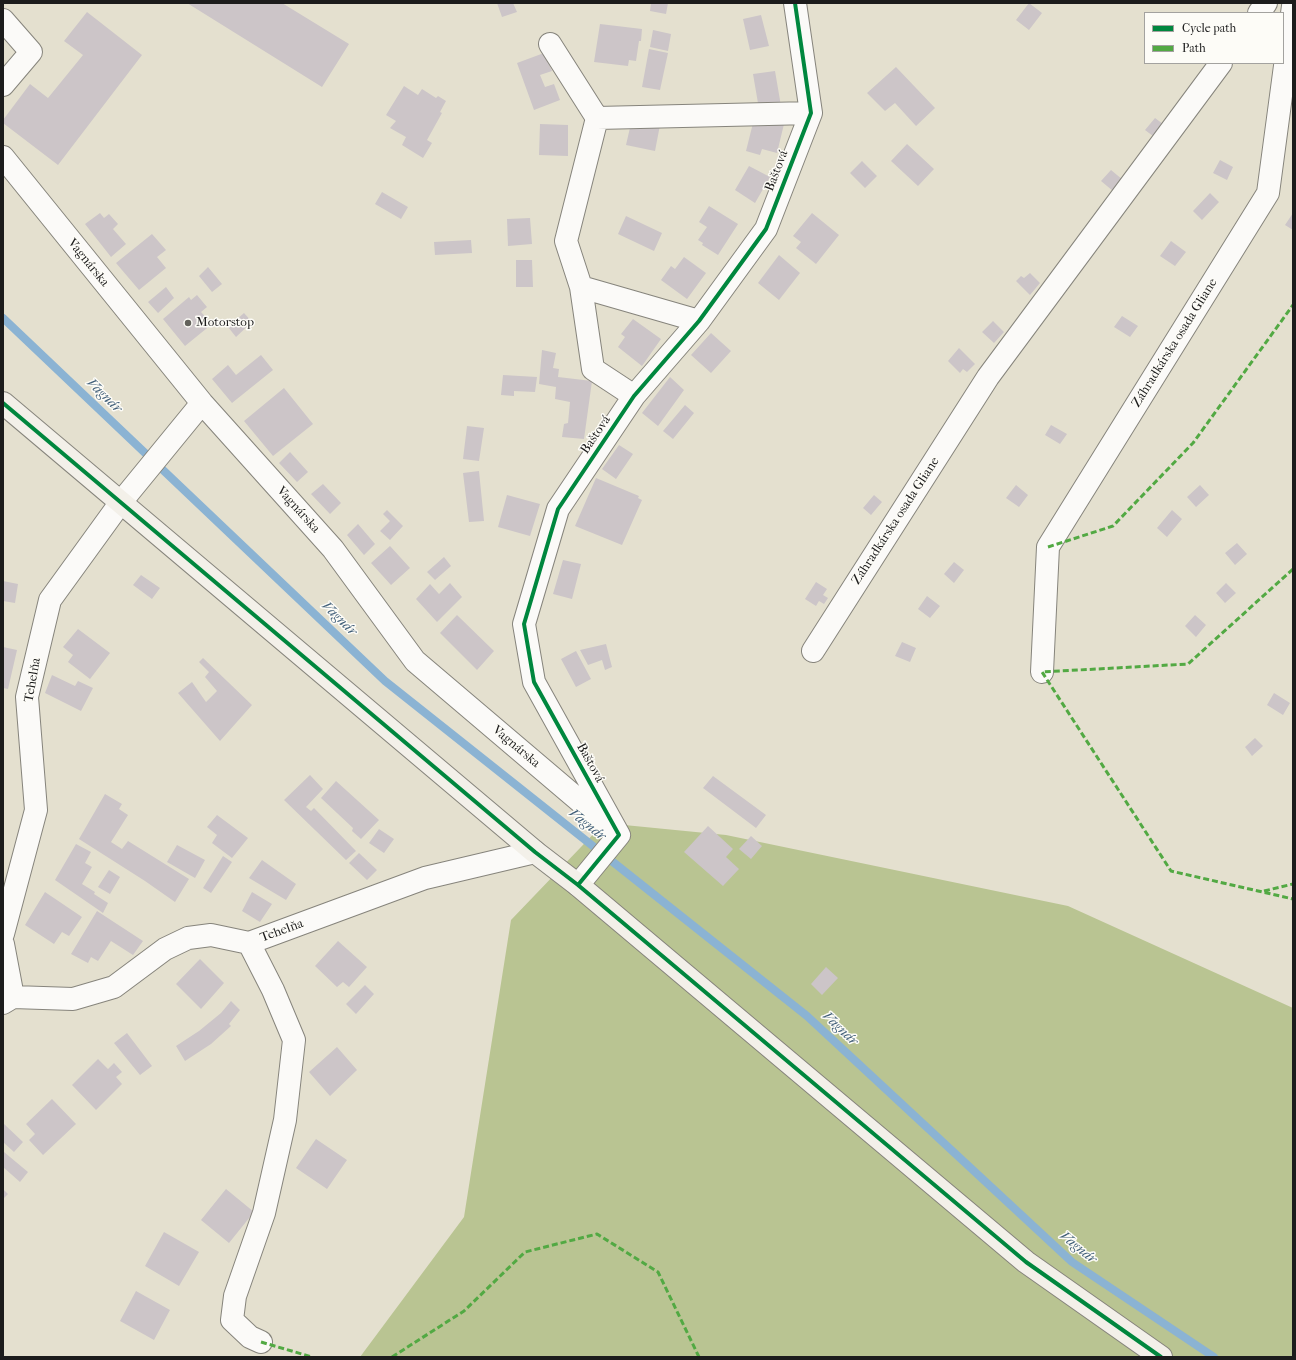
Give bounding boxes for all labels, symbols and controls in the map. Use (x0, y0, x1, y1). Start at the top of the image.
legend (1144, 12, 1284, 64)
text: Cycle path (1182, 21, 1236, 35)
text: Path (1182, 41, 1206, 55)
street label: Baštová (762, 148, 792, 194)
street label: Vagnárska (64, 236, 112, 290)
street label: Záhradkárska osada Gliane (1129, 276, 1221, 410)
place label: Motorstop (196, 315, 254, 331)
marker: Motorstop (183, 318, 193, 328)
water label: Vagnár (83, 375, 125, 417)
street label: Baštová (578, 413, 614, 457)
street label: Záhradkárska osada Gliane (849, 454, 943, 588)
street label: Vagnárska (273, 484, 323, 536)
water label: Vagnár (318, 598, 360, 640)
street label: Tehelňa (21, 657, 45, 703)
street label: Vagnárska (489, 723, 543, 771)
street label: Baštová (573, 741, 607, 785)
water label: Vagnár (565, 805, 609, 845)
street label: Tehelňa (258, 916, 306, 946)
water label: Vagnár (819, 1008, 861, 1050)
water label: Vagnár (1056, 1228, 1100, 1268)

